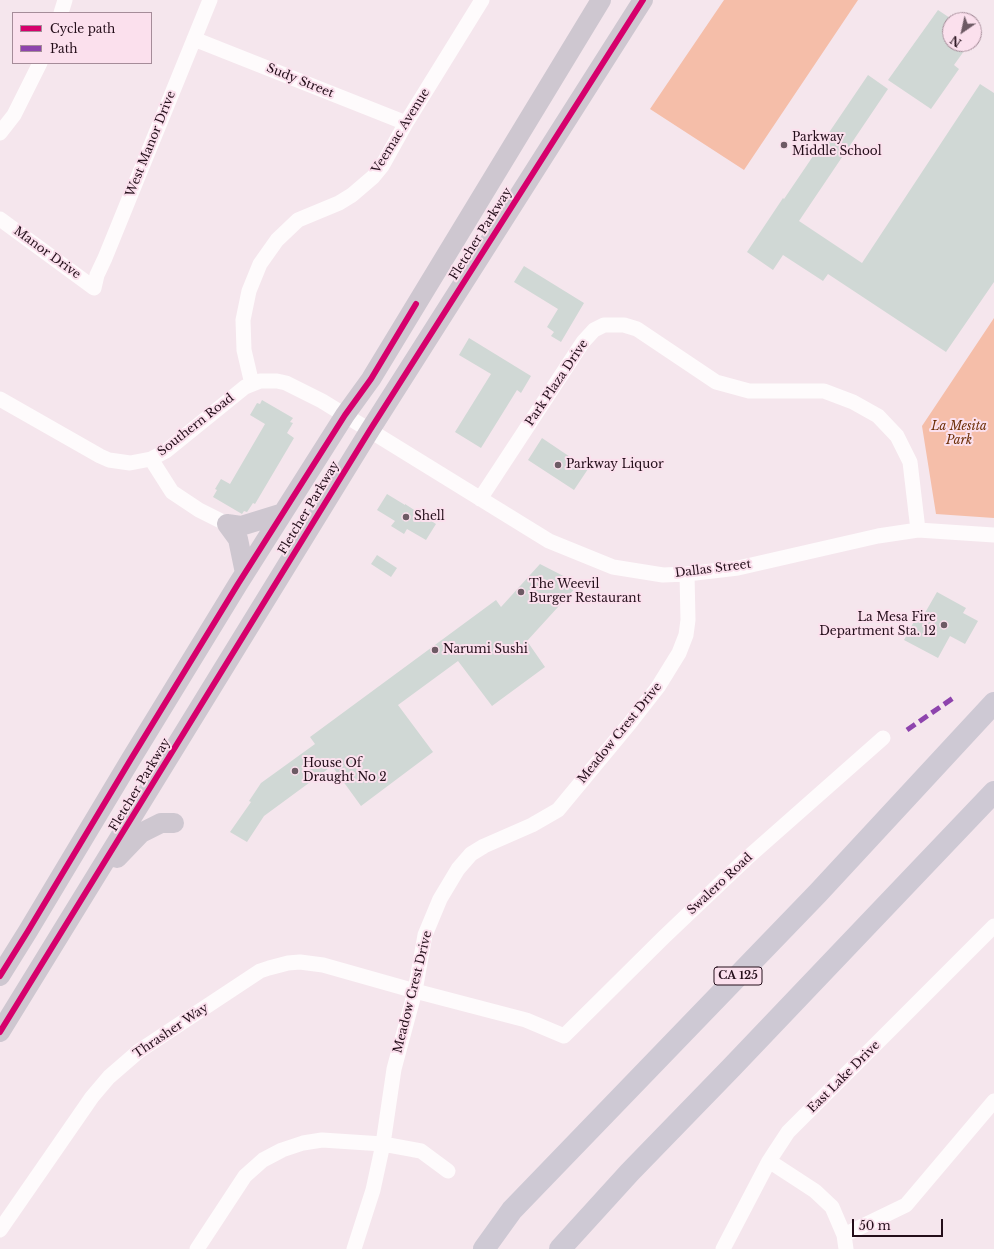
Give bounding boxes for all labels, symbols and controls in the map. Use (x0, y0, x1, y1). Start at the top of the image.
legend (12, 12, 152, 64)
north arrow (942, 12, 982, 52)
text: Cycle path (50, 21, 115, 36)
text: N (948, 32, 964, 50)
text: Path (50, 41, 78, 56)
street label: Sudy Street (264, 61, 336, 101)
street label: Veemac Avenue (369, 86, 433, 176)
street label: West Manor Drive (123, 89, 179, 199)
place label: Parkway Middle School (792, 131, 882, 159)
marker: Parkway Middle School (779, 140, 789, 150)
street label: Fletcher Parkway (447, 185, 515, 283)
street label: Manor Drive (11, 224, 83, 282)
street label: Park Plaza Drive (523, 337, 591, 429)
street label: Southern Road (155, 391, 237, 459)
park label: La Mesita Park (931, 420, 987, 448)
place label: Parkway Liquor (566, 458, 664, 472)
street label: Fletcher Parkway (276, 459, 342, 557)
marker: Parkway Liquor (553, 460, 563, 470)
place label: Shell (414, 510, 445, 524)
marker: Shell (401, 512, 411, 522)
street label: Dallas Street (674, 557, 752, 581)
place label: The Weevil Burger Restaurant (529, 578, 641, 606)
marker: The Weevil Burger Restaurant (516, 587, 526, 597)
place label: La Mesa Fire Department Sta. 12 (819, 611, 936, 639)
marker: La Mesa Fire Department Sta. 12 (939, 620, 949, 630)
place label: Narumi Sushi (443, 643, 528, 657)
marker: Narumi Sushi (430, 645, 440, 655)
street label: Meadow Crest Drive (575, 680, 665, 786)
street label: Fletcher Parkway (107, 736, 173, 834)
place label: House Of Draught No 2 (303, 757, 387, 785)
marker: House Of Draught No 2 (290, 766, 300, 776)
street label: Swalero Road (684, 850, 756, 918)
street label: Meadow Crest Drive (391, 929, 435, 1055)
road number: CA 125 (714, 967, 762, 985)
street label: Thrasher Way (131, 1001, 211, 1061)
street label: East Lake Drive (805, 1038, 883, 1116)
scale bar (854, 1211, 945, 1237)
text: 50 m (859, 1218, 891, 1233)

